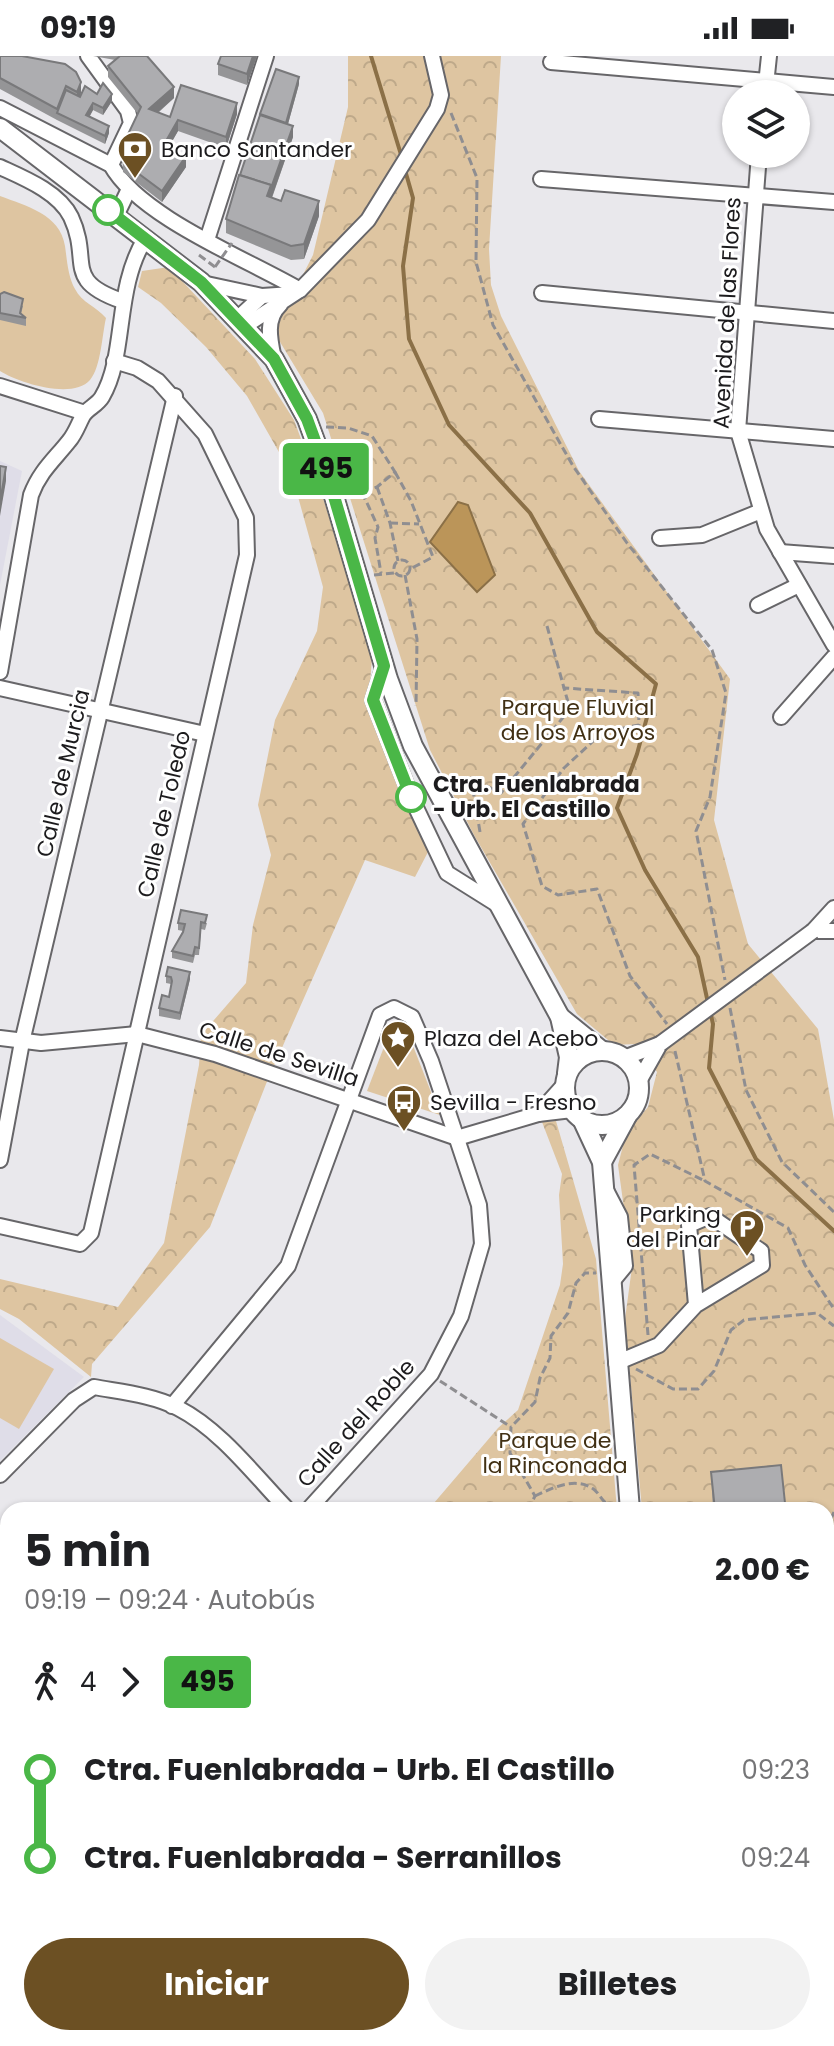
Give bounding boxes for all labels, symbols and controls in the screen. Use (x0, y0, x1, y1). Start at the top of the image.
text: 09:19 (40, 6, 116, 49)
map controls (722, 80, 810, 168)
button: layers (722, 80, 810, 168)
bank icon: Banco Santander (116, 130, 154, 180)
place label: Banco Santander (161, 134, 352, 165)
unlabelled marker (93, 195, 123, 225)
street label: Avenida de las Flores (705, 196, 749, 430)
line badge: 495 (280, 443, 372, 495)
text: 495 (299, 449, 353, 488)
street label: Calle de Murcia (29, 686, 97, 860)
park label: Parque Fluvial de los Arroyos (501, 692, 655, 748)
street label: Calle de Toledo (130, 727, 198, 901)
place label: Ctra. Fuenlabrada - Urb. El Castillo (433, 769, 640, 825)
marker: Ctra. Fuenlabrada - Urb. El Castillo (396, 782, 426, 812)
street label: Calle de Sevilla (195, 1014, 363, 1094)
place icon: Plaza del Acebo (379, 1019, 417, 1069)
place label: Plaza del Acebo (424, 1023, 598, 1054)
bus stop icon: Sevilla - Fresno (385, 1083, 423, 1133)
place label: Sevilla - Fresno (430, 1087, 596, 1118)
place label: Parking del Pinar (626, 1199, 721, 1255)
parking icon: Parking del Pinar (728, 1208, 766, 1258)
street label: Calle del Roble (290, 1352, 422, 1494)
park label: Parque de la Rinconada (482, 1425, 628, 1481)
text: 5 min (24, 1520, 151, 1581)
text: 2.00 € (715, 1548, 810, 1591)
text: 09:19 – 09:24 · Autobús (24, 1582, 315, 1618)
icon: walk (24, 1660, 68, 1704)
icon: forward (108, 1660, 152, 1704)
text: 495 (180, 1662, 235, 1701)
text: 4 (80, 1664, 96, 1700)
text: Ctra. Fuenlabrada - Urb. El Castillo (84, 1748, 615, 1791)
text: 09:23 (741, 1752, 810, 1788)
text: Ctra. Fuenlabrada - Serranillos (84, 1836, 562, 1879)
text: 09:24 (740, 1840, 810, 1876)
button: Iniciar (24, 1938, 409, 2030)
button: Billetes (425, 1938, 810, 2030)

